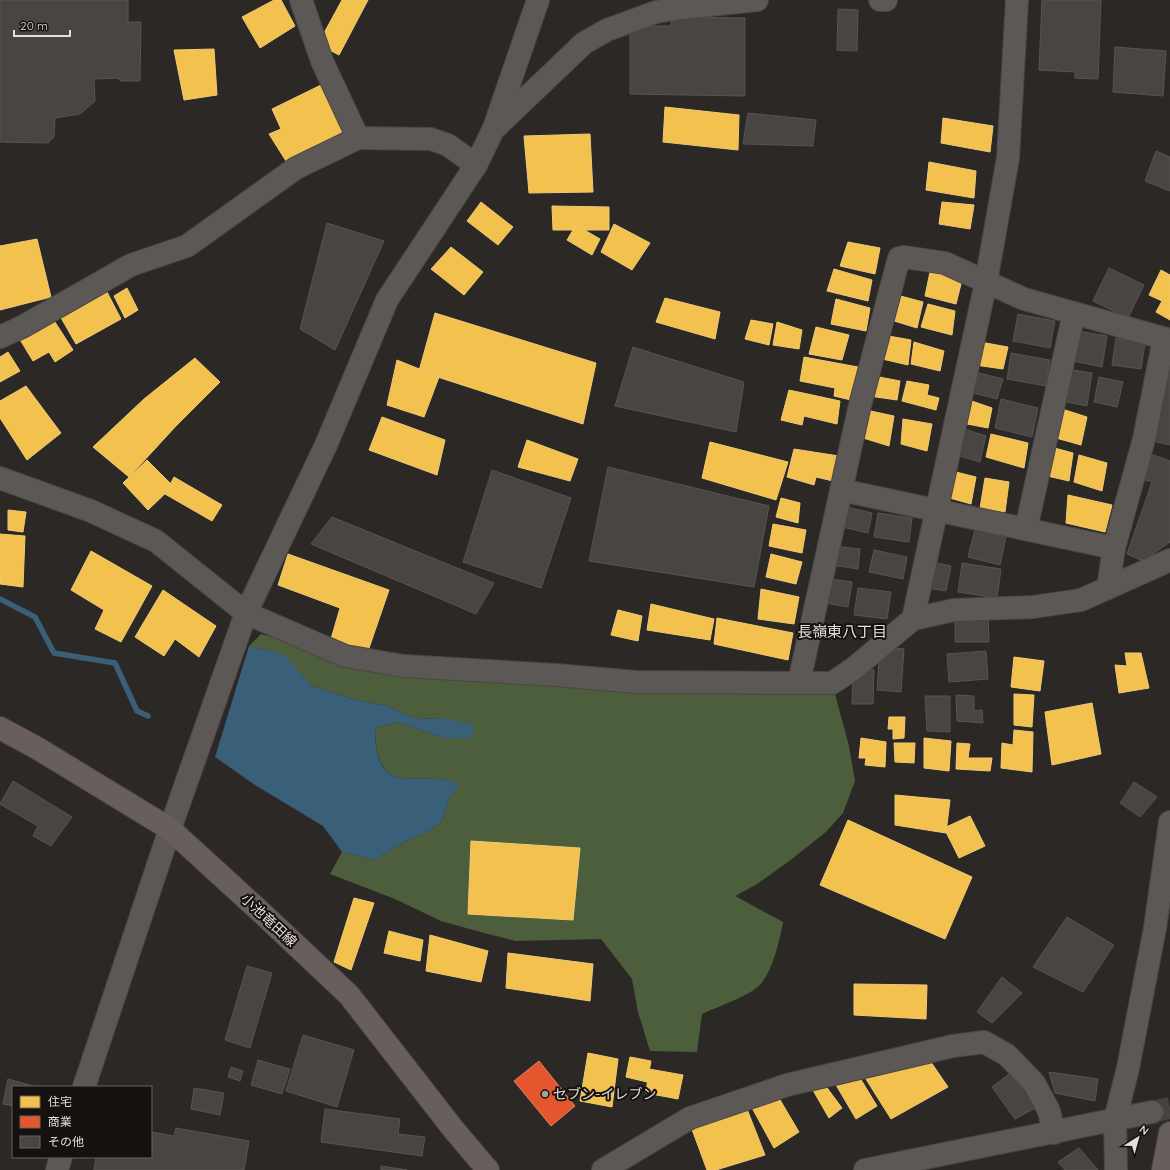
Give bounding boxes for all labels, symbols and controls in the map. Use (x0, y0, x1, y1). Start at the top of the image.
scale bar (14, 12, 70, 38)
text: 20 m (20, 18, 48, 33)
district label: 長嶺東八丁目 (797, 622, 887, 641)
street label: 小池竜田線 (237, 890, 301, 950)
place label: セブン-イレブン (553, 1085, 656, 1103)
legend (12, 1086, 152, 1158)
marker: セブン-イレブン (540, 1089, 550, 1099)
text: 住宅 (48, 1094, 72, 1109)
text: 商業 (48, 1114, 72, 1129)
north arrow (1118, 1118, 1158, 1158)
text: N (1137, 1122, 1151, 1138)
text: その他 (48, 1134, 84, 1149)

